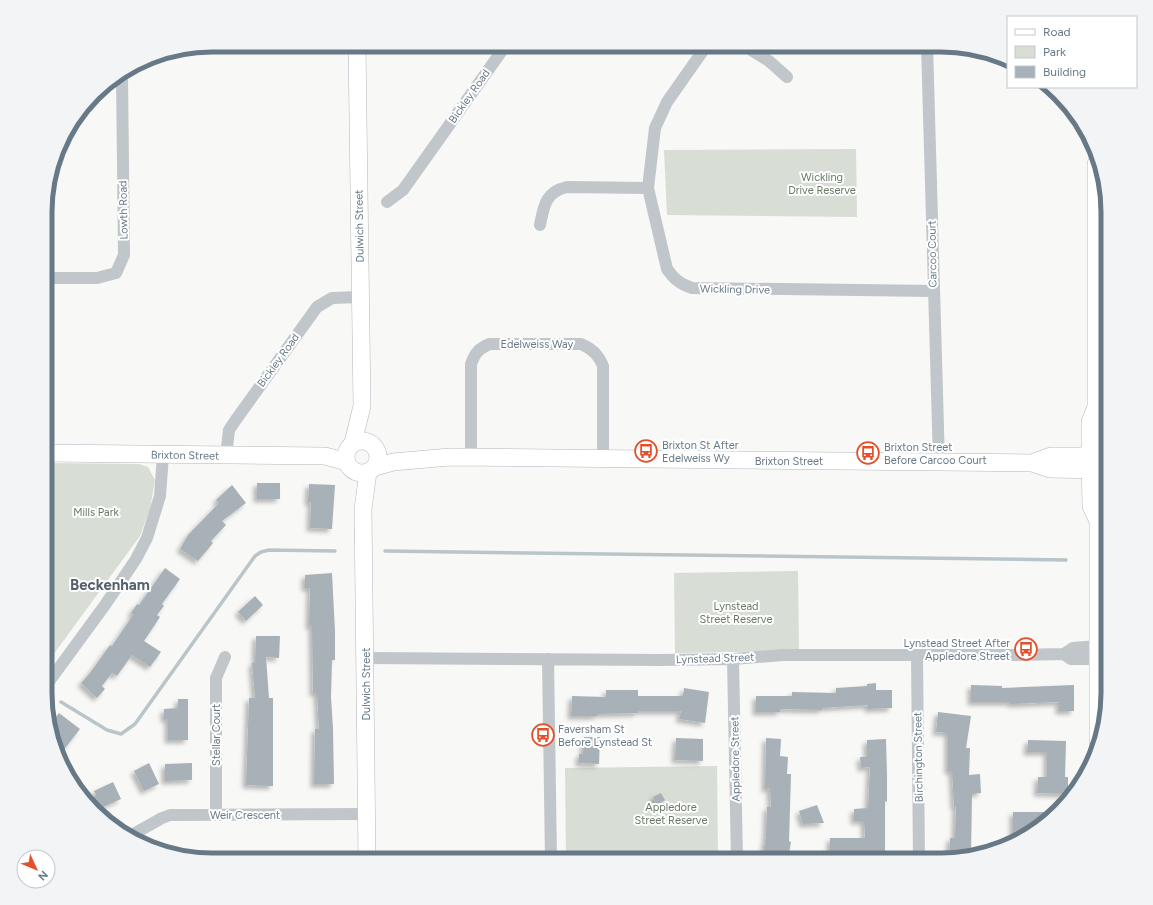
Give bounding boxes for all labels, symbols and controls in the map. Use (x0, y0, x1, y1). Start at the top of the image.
legend (1007, 16, 1137, 88)
text: Road (1043, 25, 1071, 39)
text: Park (1043, 45, 1066, 59)
text: Building (1043, 65, 1086, 79)
street label: Bickley Road (446, 67, 493, 126)
park label: Wickling Drive Reserve (788, 171, 856, 197)
street label: Lowth Road (116, 180, 131, 240)
street label: Dulwich Street (352, 189, 367, 263)
street label: Carcoo Court (925, 220, 940, 288)
street label: Wickling Drive (700, 282, 770, 297)
street label: Bickley Road (255, 331, 302, 389)
street label: Edelweiss Way (501, 338, 574, 351)
bus stop icon: Brixton St After Edelweiss Wy (633, 438, 659, 464)
place label: Brixton St After Edelweiss Wy (662, 439, 739, 465)
bus stop icon: Brixton Street Before Carcoo Court (855, 440, 881, 466)
place label: Brixton Street Before Carcoo Court (884, 441, 987, 467)
street label: Brixton Street (151, 448, 219, 463)
street label: Brixton Street (755, 455, 823, 468)
park label: Mills Park (73, 506, 119, 519)
district label: Beckenham (70, 576, 150, 594)
park label: Lynstead Street Reserve (700, 600, 772, 626)
bus stop icon: Lynstead Street After Appledore Street (1013, 636, 1039, 662)
place label: Lynstead Street After Appledore Street (903, 637, 1010, 663)
street label: Dulwich Street (360, 648, 373, 720)
street label: Lynstead Street (676, 651, 754, 666)
street label: Stellar Court (210, 704, 223, 766)
street label: Birchington Street (911, 712, 926, 802)
street label: Appledore Street (728, 716, 743, 802)
bus stop icon: Faversham St Before Lynstead St (530, 722, 556, 748)
place label: Faversham St Before Lynstead St (558, 723, 652, 749)
park label: Appledore Street Reserve (635, 801, 707, 827)
street label: Weir Crescent (210, 809, 280, 822)
north arrow (16, 849, 56, 889)
text: N (35, 868, 50, 883)

